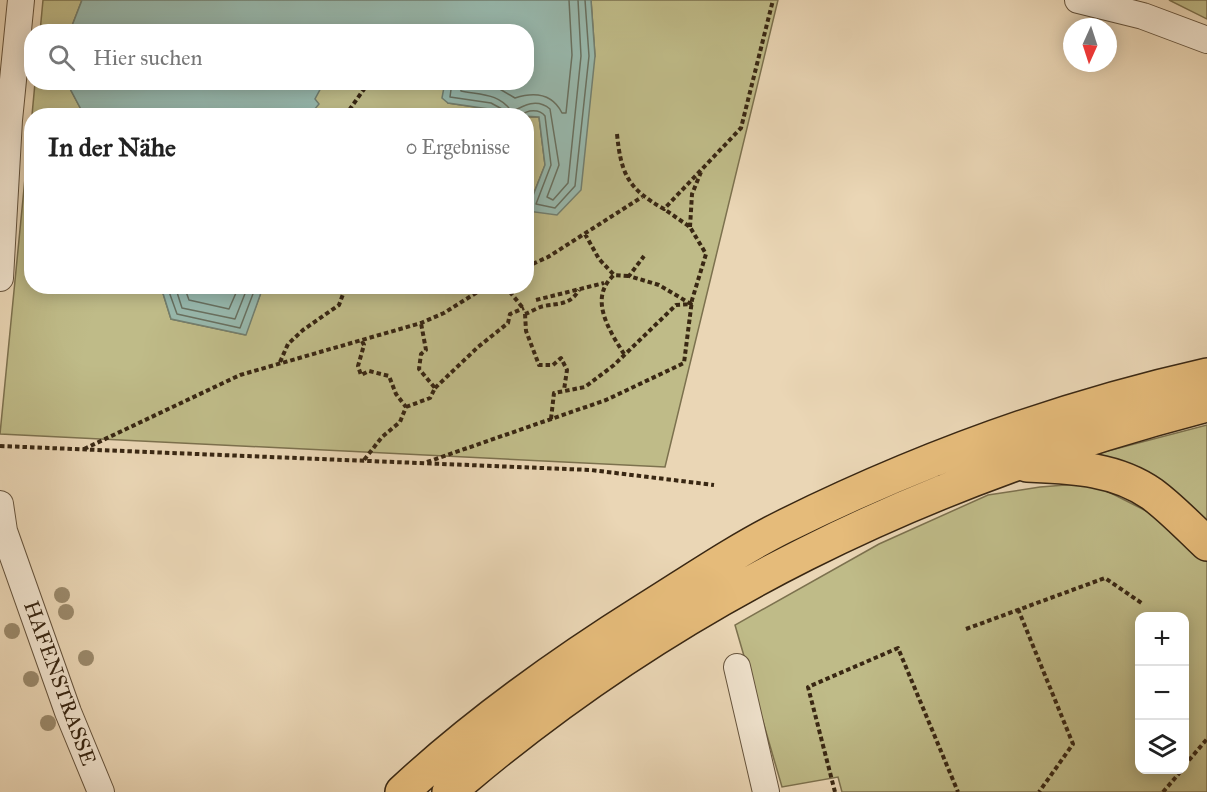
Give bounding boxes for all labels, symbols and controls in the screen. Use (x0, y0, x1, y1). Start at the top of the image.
north arrow (1063, 18, 1117, 72)
search box (24, 24, 534, 90)
icon: search (45, 41, 78, 74)
text: Hier suchen (93, 44, 202, 71)
text: In der Nähe (48, 131, 176, 163)
text: 0 Ergebnisse (406, 135, 510, 159)
street label: HAFENSTRASSE (18, 597, 102, 769)
map controls (1135, 612, 1189, 774)
button: + (1135, 612, 1189, 666)
button: − (1135, 666, 1189, 720)
button: layers (1135, 720, 1189, 774)

